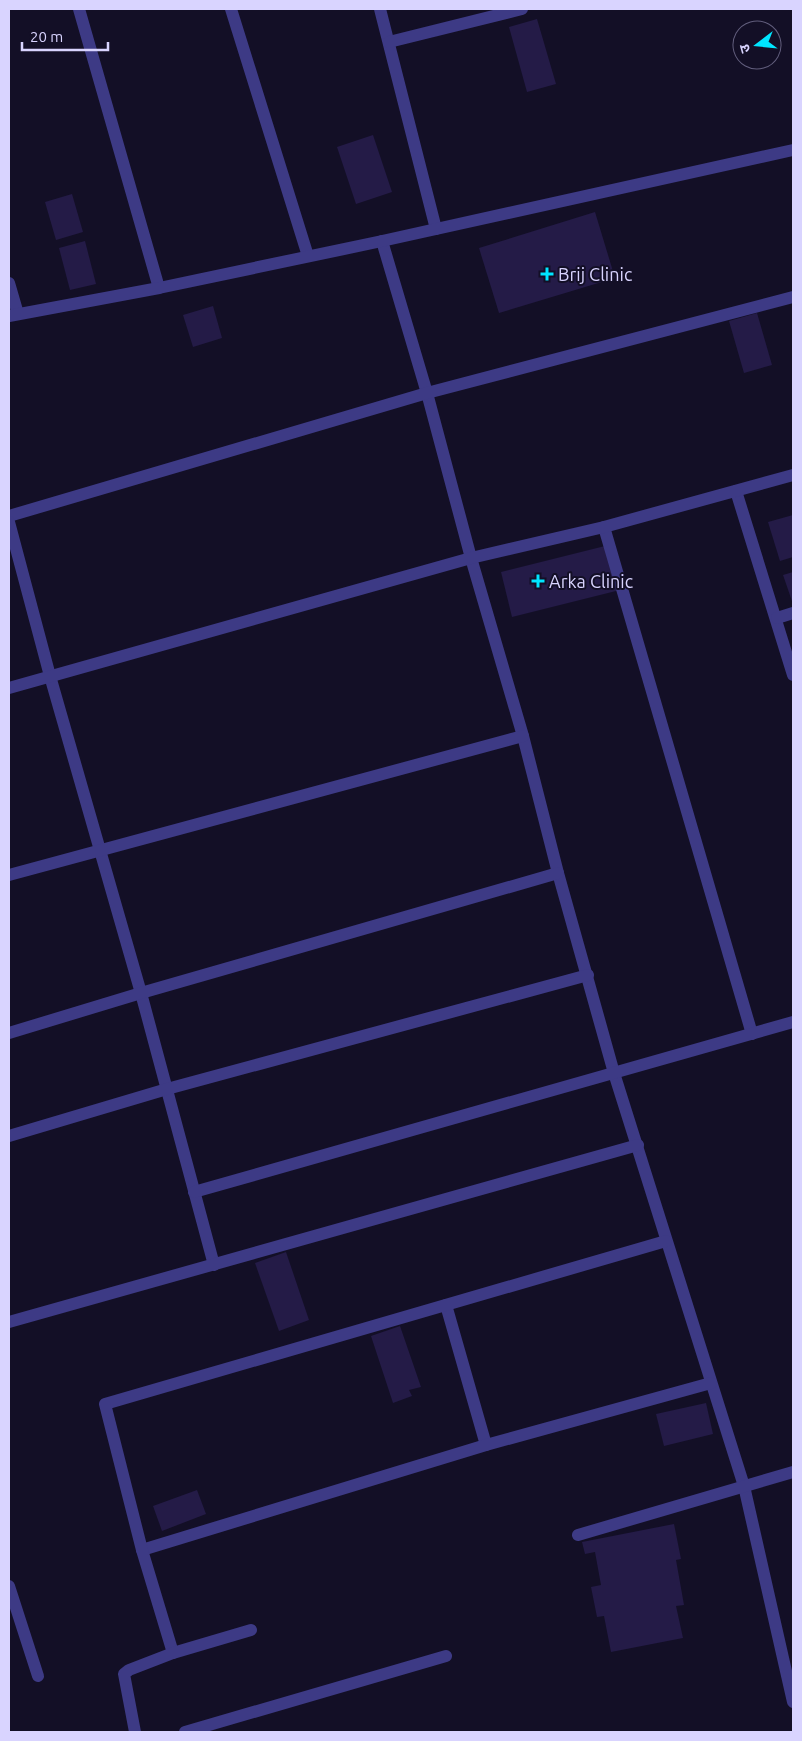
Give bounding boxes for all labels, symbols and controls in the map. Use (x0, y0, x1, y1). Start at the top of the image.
scale bar (22, 20, 109, 52)
north arrow (732, 20, 782, 70)
text: 20 m (30, 28, 63, 45)
text: उ (735, 42, 753, 55)
place label: Brij Clinic (558, 264, 632, 284)
marker: Brij Clinic (540, 267, 554, 281)
place label: Arka Clinic (549, 571, 633, 591)
marker: Arka Clinic (531, 574, 545, 588)

